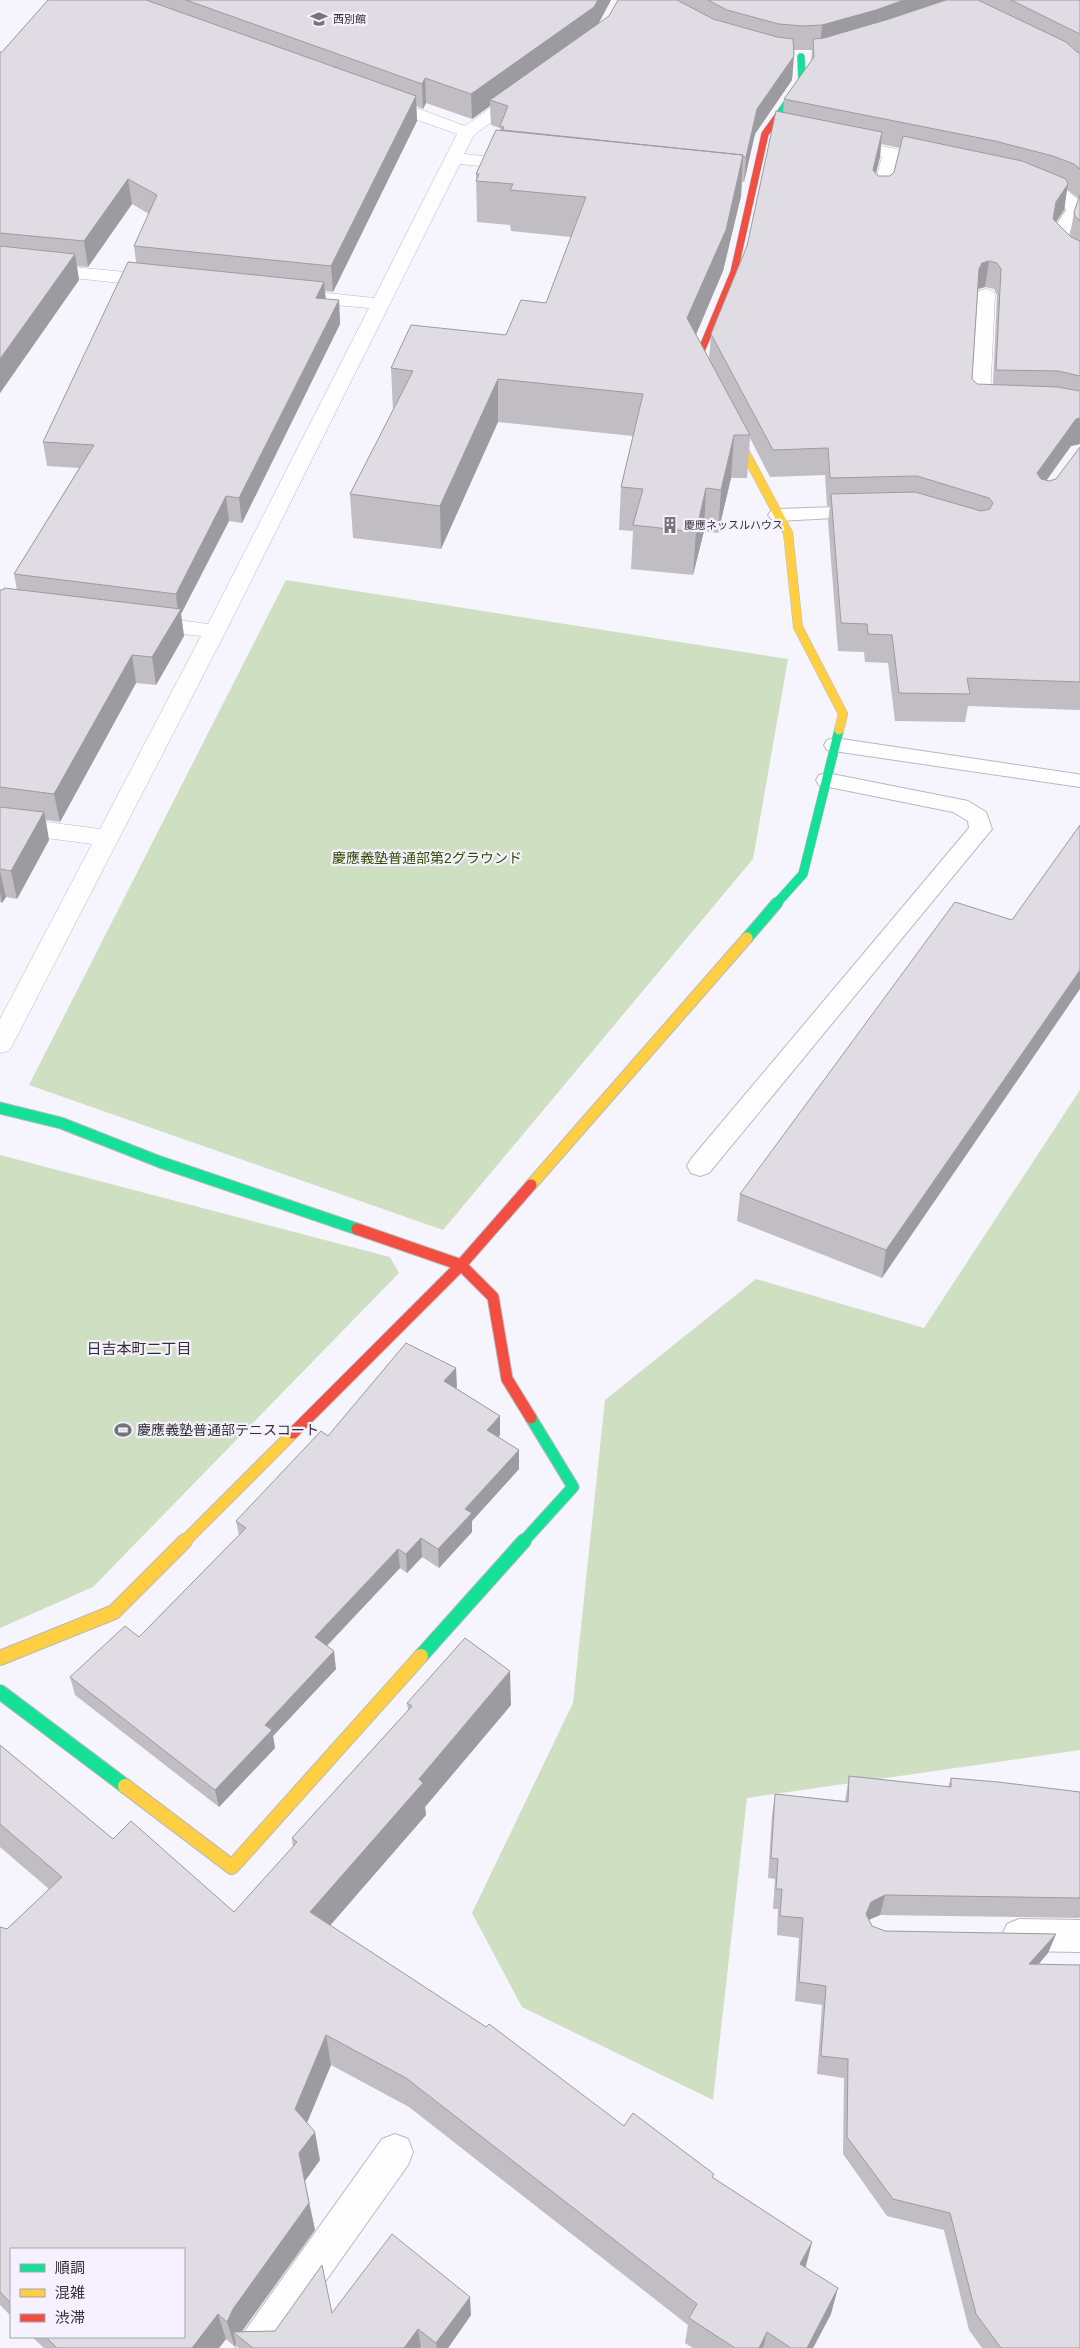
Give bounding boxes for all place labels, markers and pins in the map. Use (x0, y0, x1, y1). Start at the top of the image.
school or university icon: 西別館 (309, 9, 329, 29)
place label: 西別館 (333, 13, 366, 25)
building icon: 慶應ネッスルハウス (660, 515, 680, 535)
place label: 慶應ネッスルハウス (684, 519, 783, 531)
sports icon: 慶應義塾普通部テニスコート (113, 1420, 133, 1440)
place label: 慶應義塾普通部テニスコート (137, 1422, 319, 1438)

